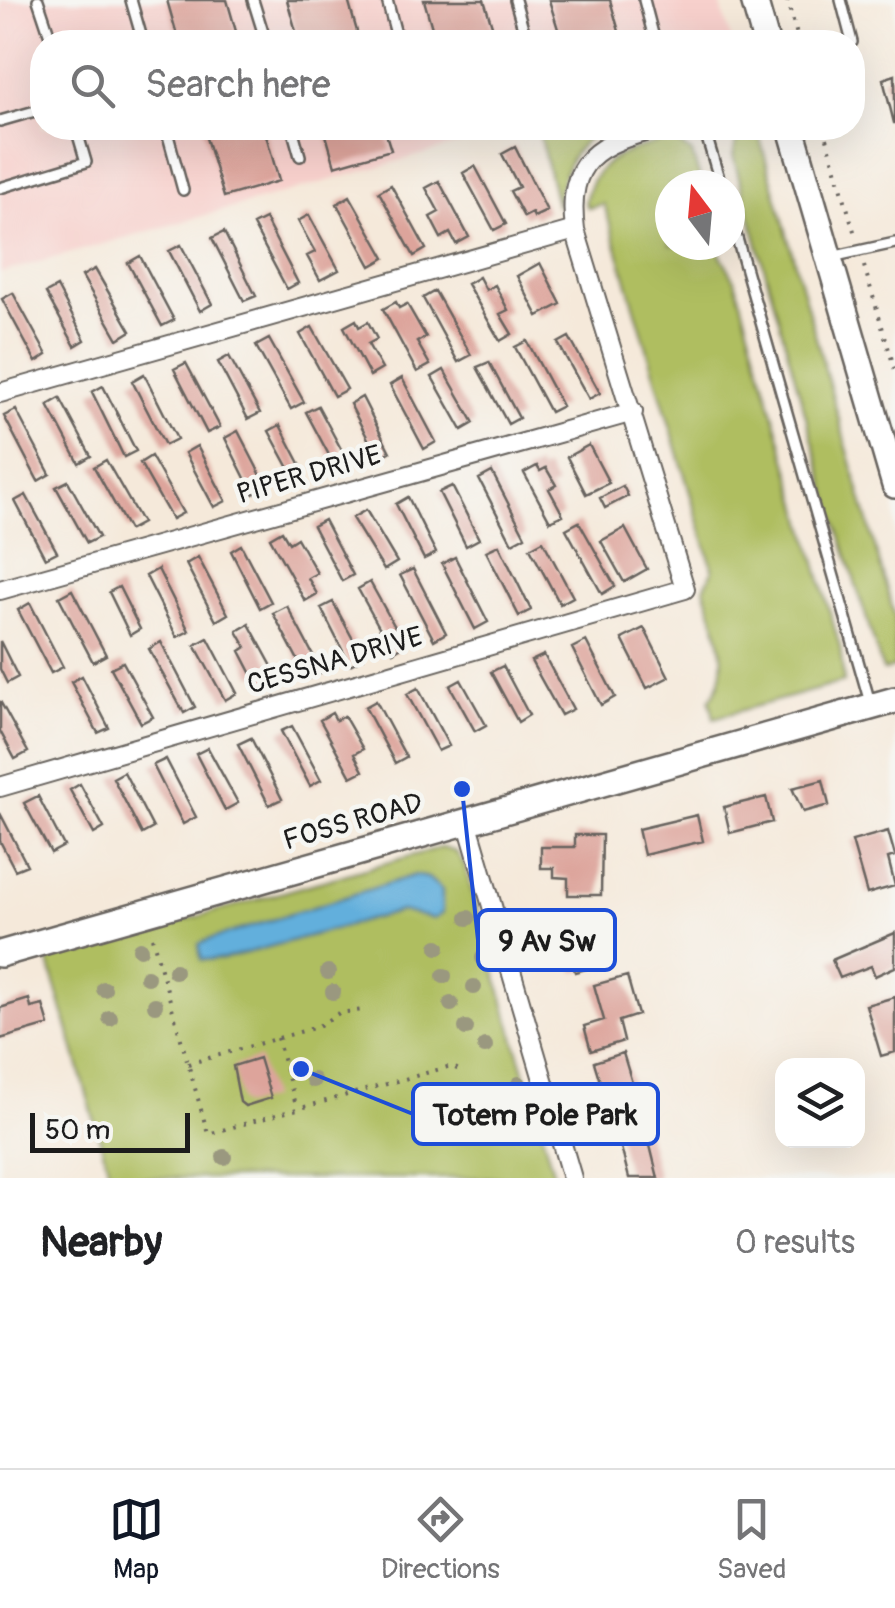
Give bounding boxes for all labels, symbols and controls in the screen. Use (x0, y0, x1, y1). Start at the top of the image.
search box (30, 30, 865, 140)
icon: search (65, 58, 120, 113)
text: Search here (145, 61, 331, 109)
north arrow (655, 170, 745, 260)
street label: PIPER DRIVE (233, 438, 385, 512)
street label: CESSNA DRIVE (243, 619, 427, 703)
street label: FOSS ROAD (279, 785, 427, 859)
callout: 9 Av Sw (478, 910, 615, 970)
text: 9 Av Sw (498, 923, 596, 960)
map controls (775, 1058, 865, 1148)
button: layers (775, 1058, 865, 1148)
callout: Totem Pole Park (413, 1084, 658, 1144)
text: Totem Pole Park (432, 1097, 638, 1134)
scale bar (30, 1108, 190, 1152)
text: 50 m (45, 1113, 110, 1148)
text: Nearby (40, 1217, 162, 1269)
text: 0 results (735, 1223, 855, 1263)
tab: Map (109, 1492, 164, 1587)
tab: Directions (381, 1492, 500, 1587)
tab: Saved (717, 1492, 786, 1587)

